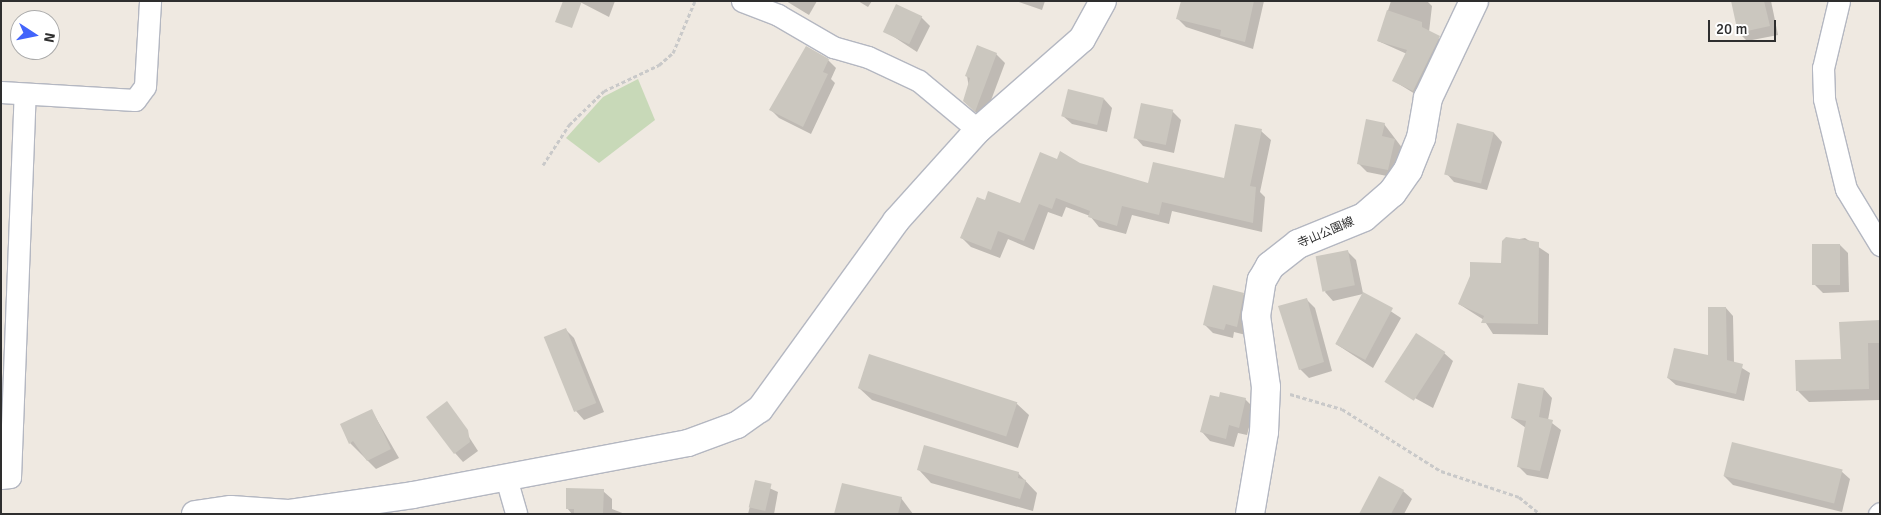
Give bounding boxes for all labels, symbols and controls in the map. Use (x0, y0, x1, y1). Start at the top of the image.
north arrow (10, 10, 60, 60)
scale bar (1711, 10, 1778, 42)
text: 20 m (1716, 20, 1747, 38)
text: N (40, 31, 59, 44)
street label: 寺山公園線 (1296, 215, 1356, 251)

